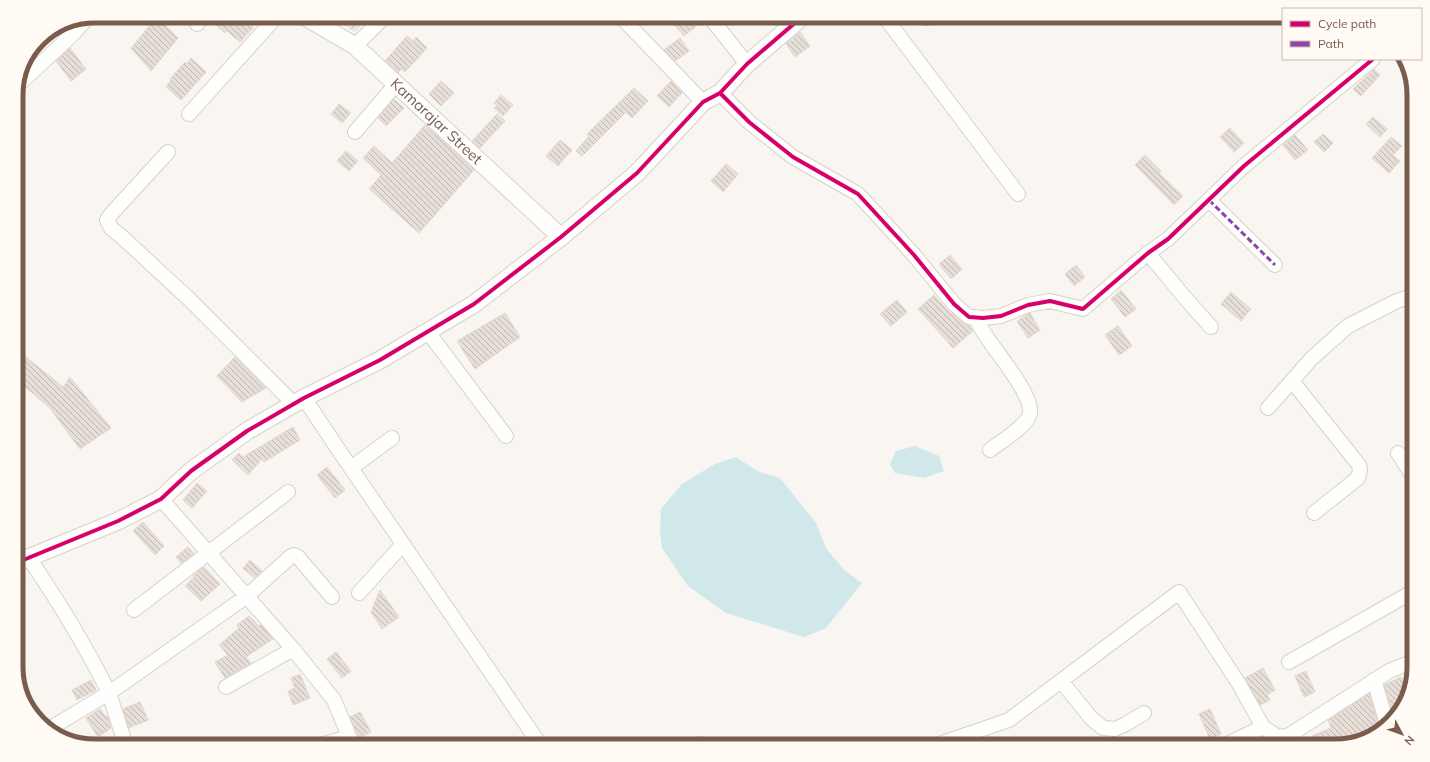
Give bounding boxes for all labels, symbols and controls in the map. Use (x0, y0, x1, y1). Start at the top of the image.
legend (1282, 8, 1422, 60)
text: Cycle path (1318, 16, 1376, 31)
text: Path (1318, 36, 1344, 51)
street label: Kamarajar Street (387, 74, 487, 168)
north arrow (1382, 714, 1422, 754)
text: N (1402, 733, 1418, 748)

